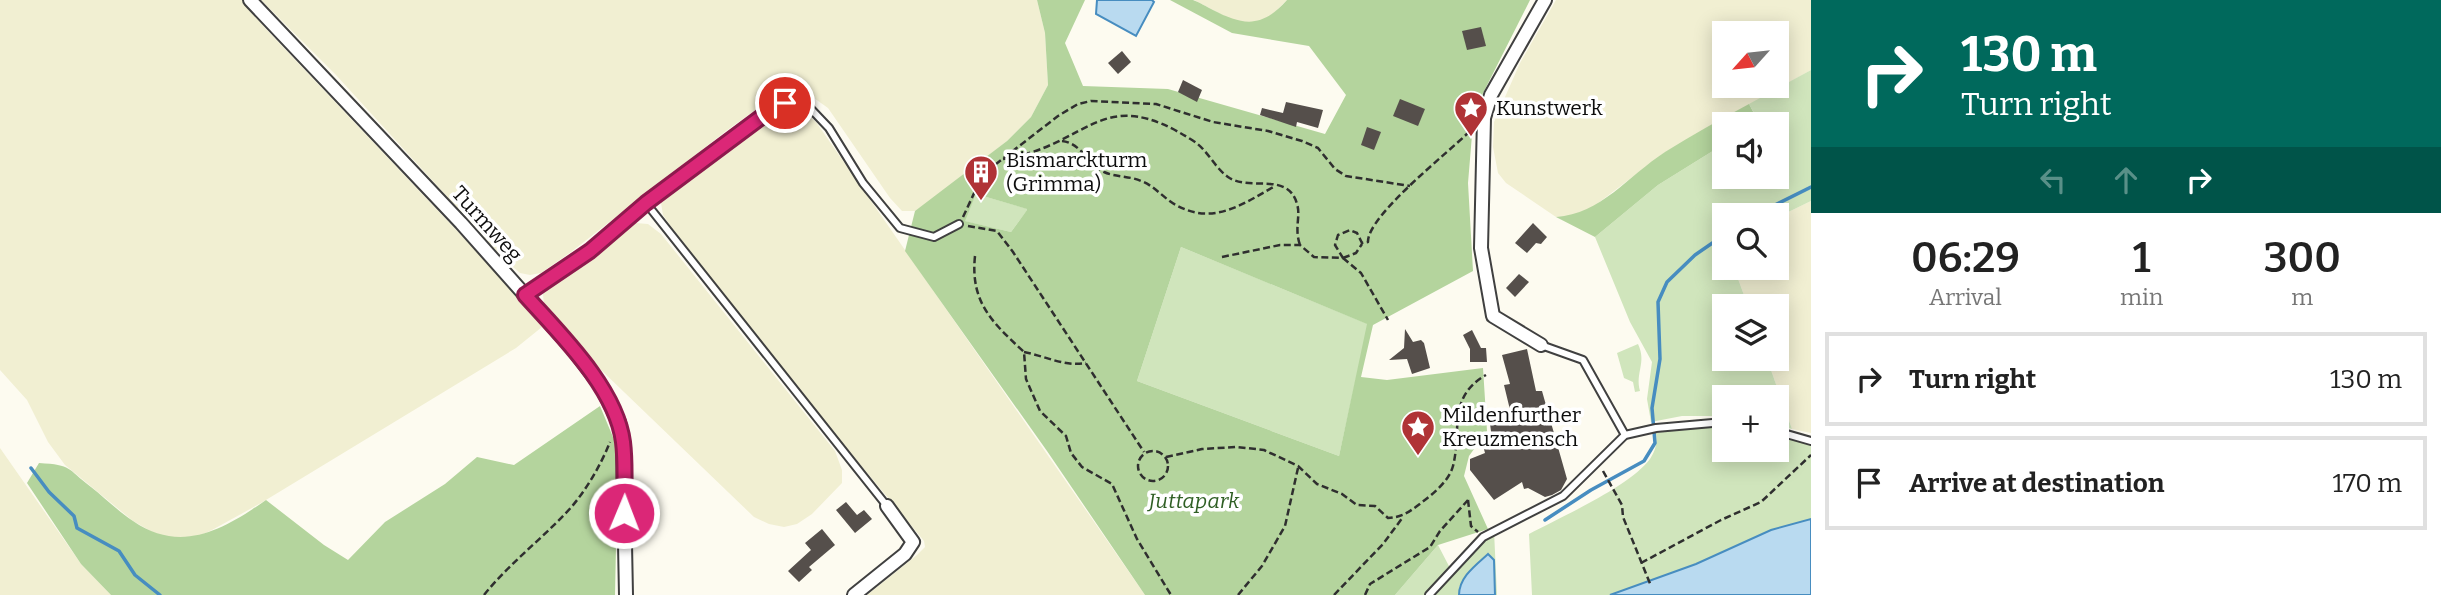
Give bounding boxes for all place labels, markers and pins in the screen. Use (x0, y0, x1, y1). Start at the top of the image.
pin (755, 73, 815, 133)
place icon: Kunstwerk (1452, 89, 1490, 138)
place label: Kunstwerk (1496, 95, 1603, 121)
place label: Bismarckturm (Grimma) (1006, 147, 1147, 197)
building icon: Bismarckturm (Grimma) (962, 153, 1000, 202)
place label: Mildenfurther Kreuzmensch (1442, 402, 1581, 452)
place icon: Mildenfurther Kreuzmensch (1399, 408, 1437, 457)

